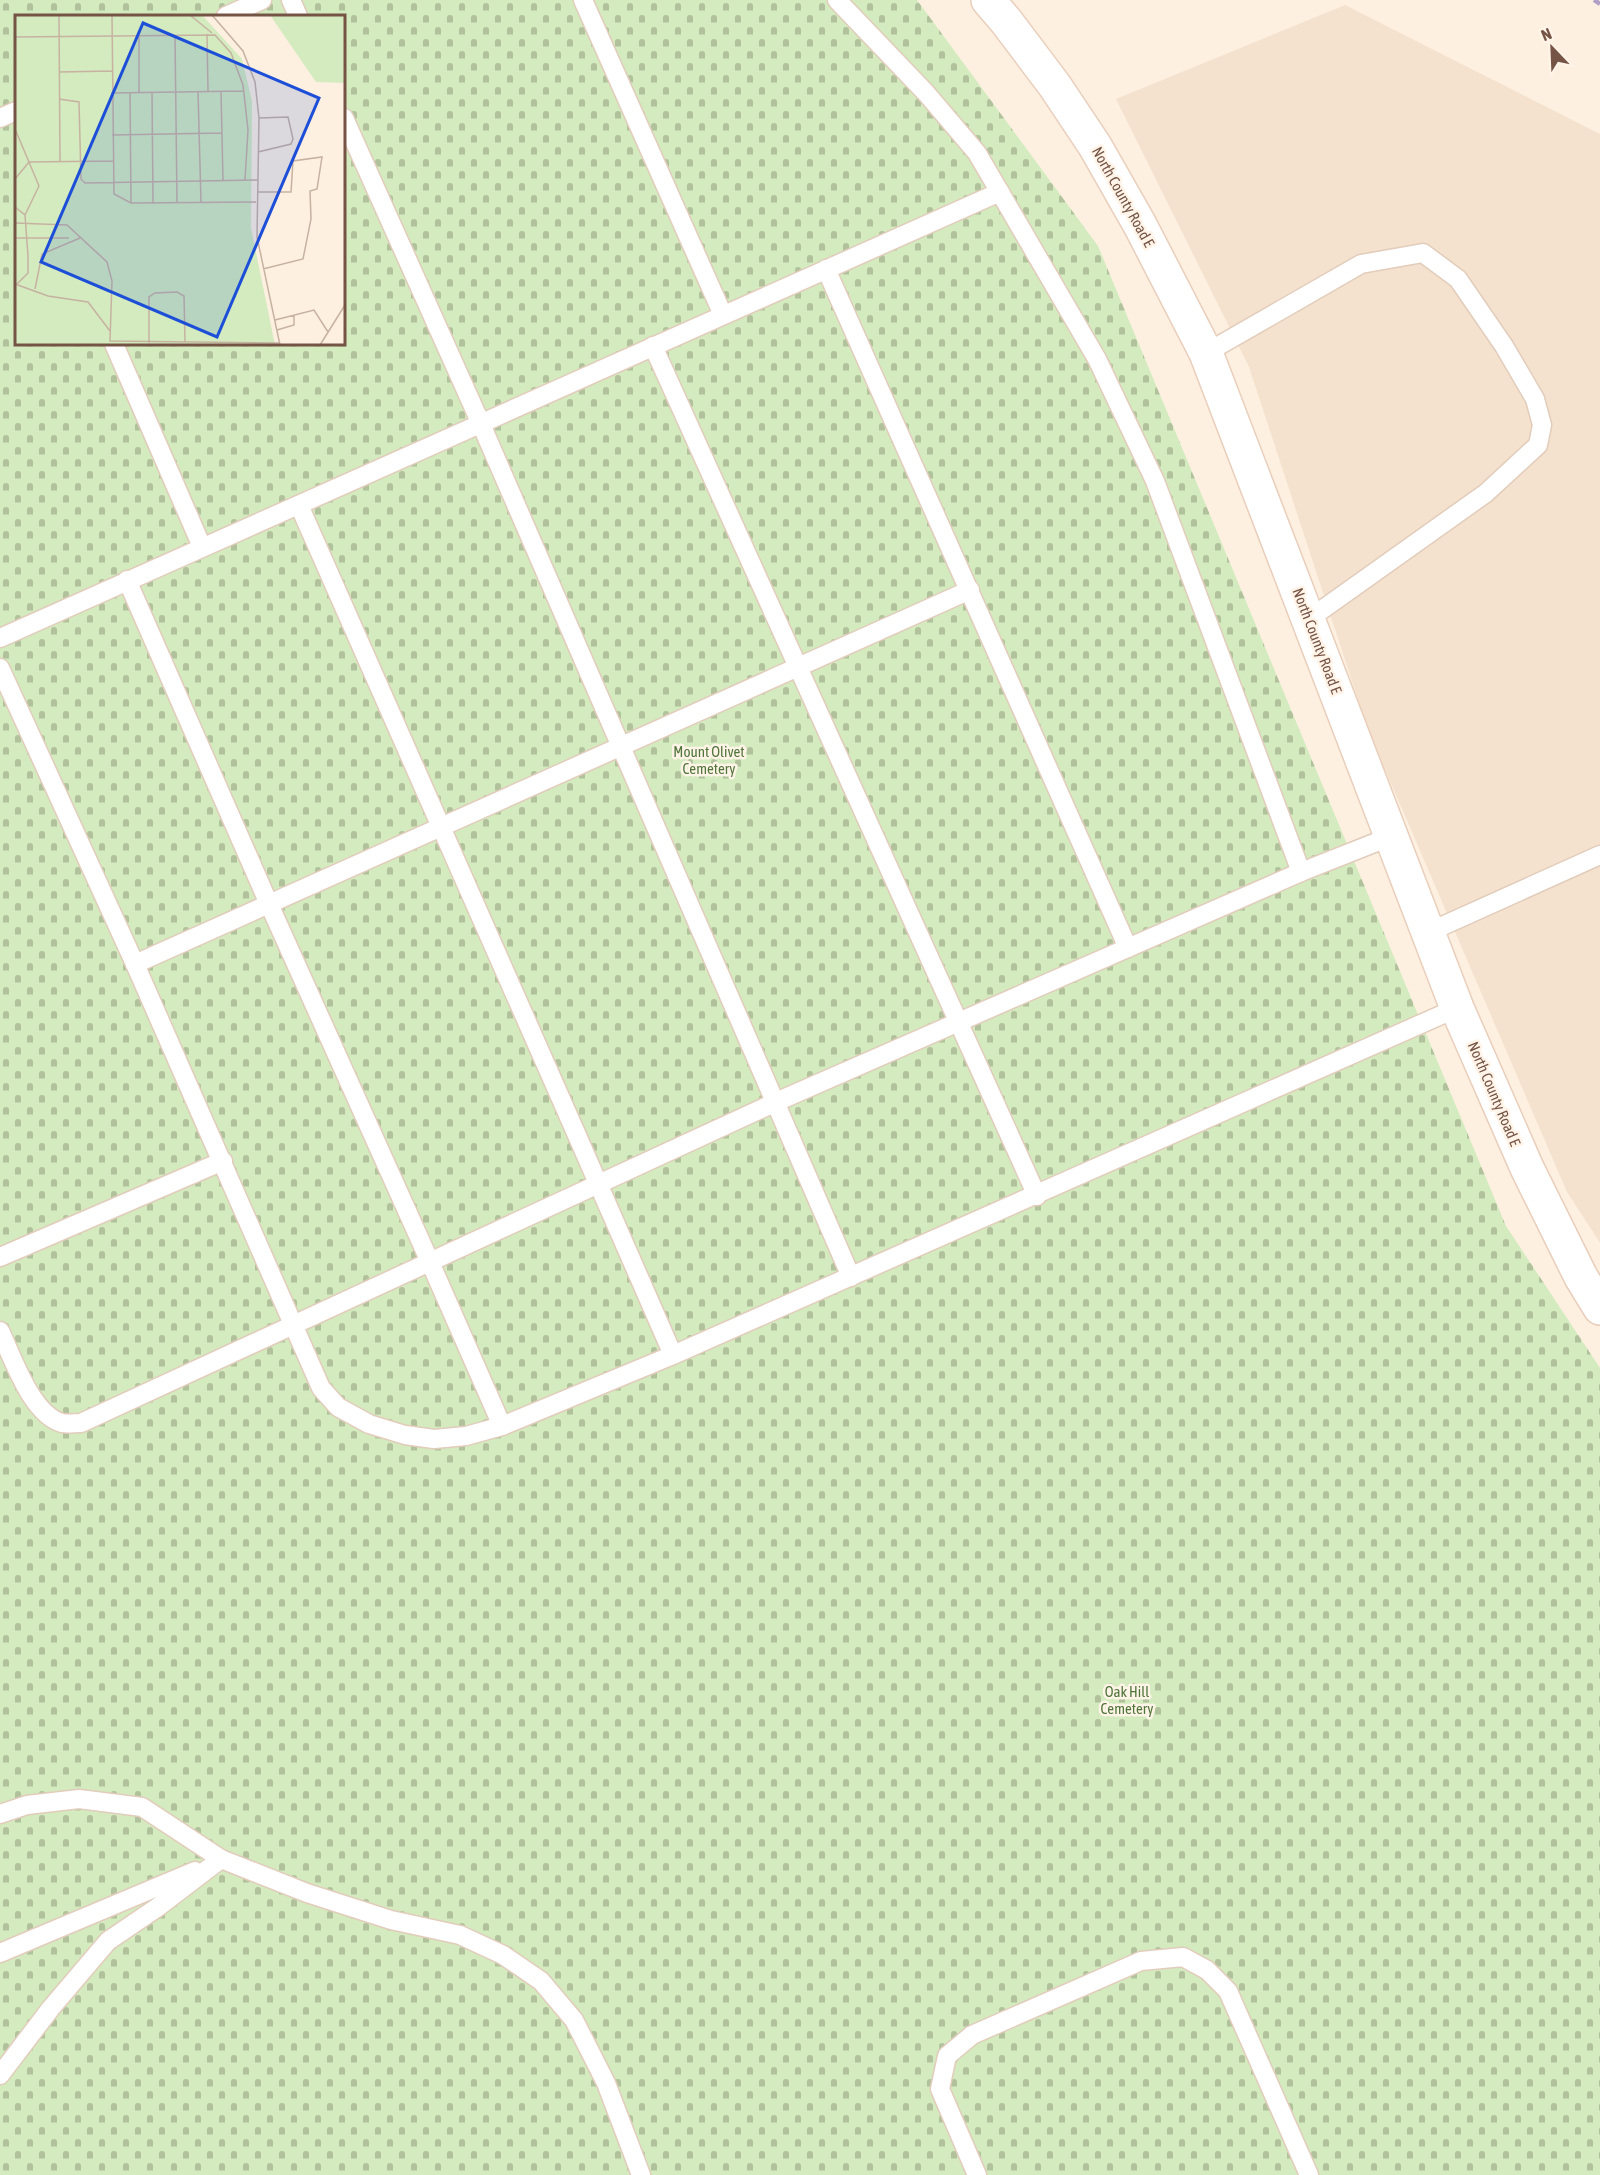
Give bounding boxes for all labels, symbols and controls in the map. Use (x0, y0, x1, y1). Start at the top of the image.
inset map (15, 15, 345, 345)
north arrow (1522, 18, 1582, 78)
text: N (1538, 24, 1554, 44)
street label: North County Road E (1089, 144, 1158, 250)
street label: North County Road E (1290, 586, 1346, 697)
park label: Mount Olivet Cemetery (673, 743, 745, 777)
street label: North County Road E (1465, 1039, 1524, 1149)
park label: Oak Hill Cemetery (1101, 1683, 1153, 1717)

